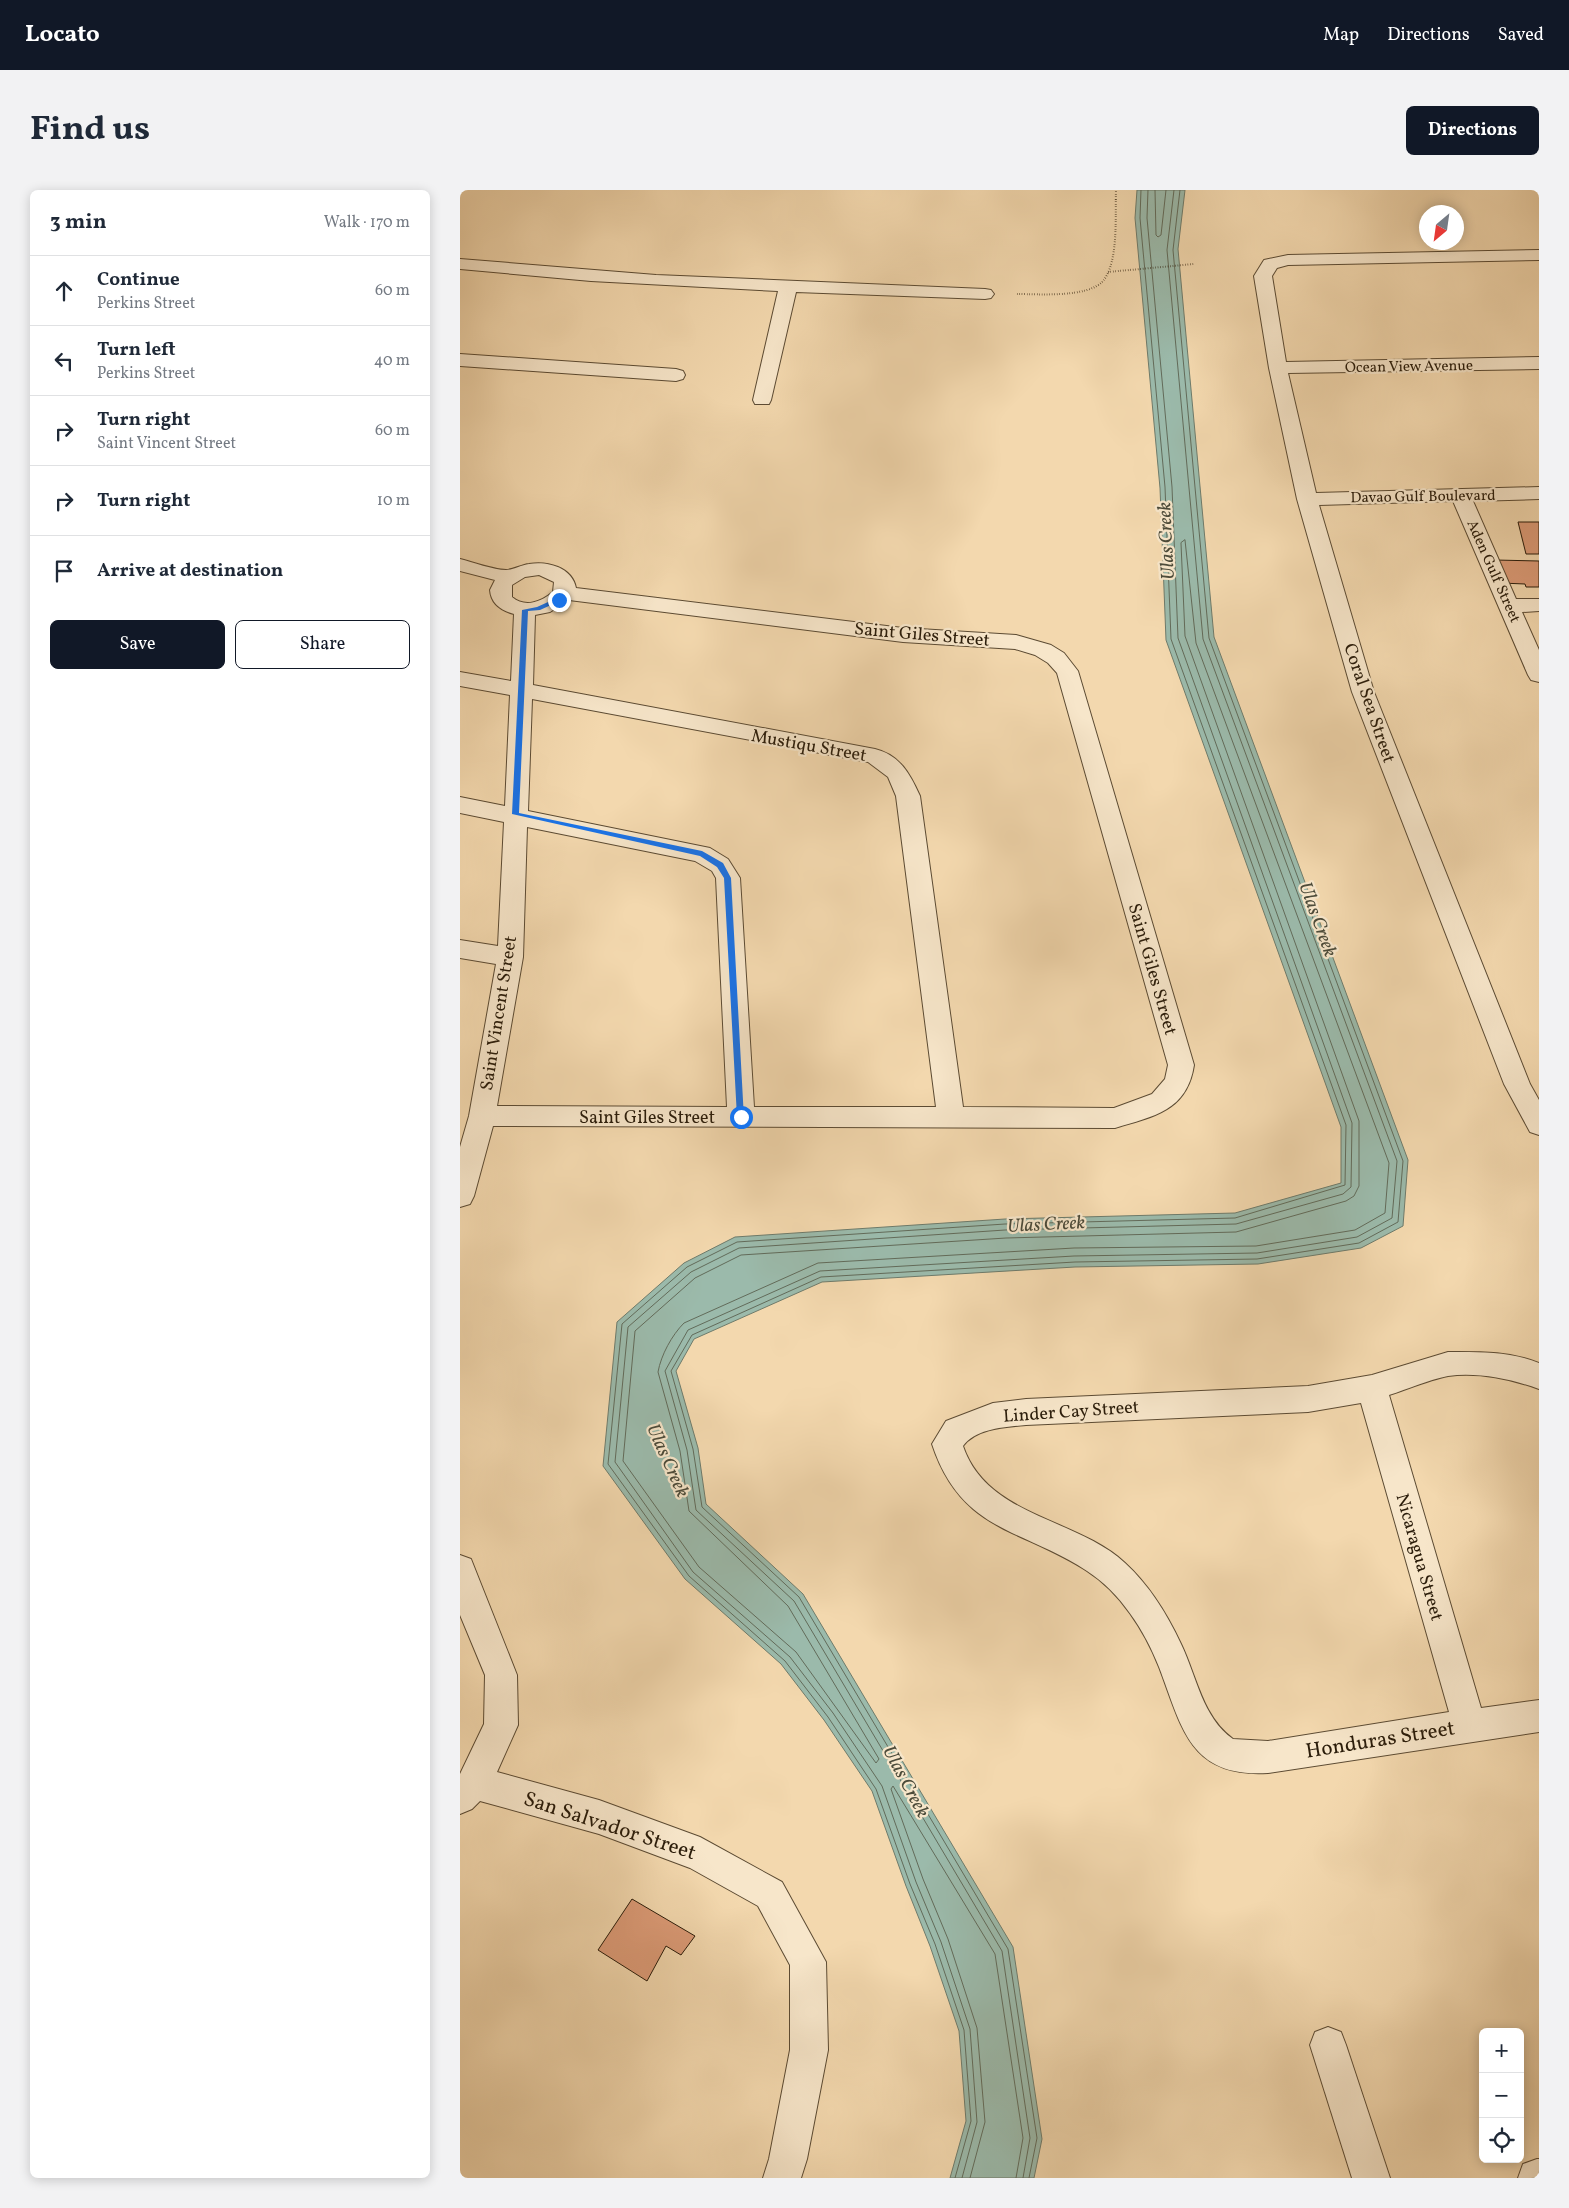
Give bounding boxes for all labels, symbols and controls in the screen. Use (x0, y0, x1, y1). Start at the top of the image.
text: Locato (25, 18, 100, 52)
text: Map (1323, 23, 1359, 48)
text: Directions (1387, 23, 1470, 48)
text: Saved (1498, 23, 1544, 48)
text: Find us (30, 106, 150, 154)
button: Directions (1406, 106, 1539, 155)
north arrow (1419, 205, 1464, 250)
text: 3 min (50, 208, 106, 237)
text: Walk · 170 m (324, 212, 410, 234)
text: Continue (97, 267, 180, 293)
icon: ahead (50, 277, 78, 305)
text: 60 m (375, 280, 410, 302)
text: Perkins Street (97, 293, 195, 315)
text: Turn left (97, 337, 176, 363)
icon: left (50, 347, 78, 375)
text: 40 m (374, 350, 410, 372)
street label: Ocean View Avenue (1345, 356, 1473, 379)
text: Perkins Street (97, 363, 195, 385)
text: Turn right (97, 407, 190, 433)
icon: right (50, 417, 78, 445)
text: 60 m (375, 420, 410, 442)
text: Saint Vincent Street (97, 433, 236, 455)
street label: Davao Gulf Boulevard (1350, 486, 1496, 509)
icon: right (50, 487, 78, 515)
text: Turn right (97, 488, 190, 514)
text: 10 m (377, 490, 410, 512)
water label: Ulas Creek (1152, 501, 1182, 581)
street label: Aden Gulf Street (1461, 517, 1525, 626)
icon: arrive (50, 557, 78, 585)
text: Arrive at destination (97, 558, 283, 584)
route end (548, 589, 571, 612)
street label: Saint Giles Street (853, 617, 991, 654)
button: Save (50, 620, 225, 669)
button: Share (235, 620, 410, 669)
street label: Coral Sea Street (1336, 640, 1401, 767)
street label: Mustiqu Street (749, 724, 868, 769)
water label: Ulas Creek (1292, 879, 1343, 961)
street label: Saint Giles Street (1121, 901, 1182, 1038)
street label: Saint Vincent Street (475, 934, 524, 1092)
street label: Saint Giles Street (579, 1106, 715, 1131)
route start (730, 1106, 753, 1129)
water label: Ulas Creek (1006, 1210, 1086, 1240)
street label: Linder Cay Street (1002, 1395, 1140, 1430)
water label: Ulas Creek (639, 1420, 695, 1502)
street label: Nicaragua Street (1388, 1491, 1449, 1624)
street label: Honduras Street (1304, 1714, 1457, 1767)
water label: Ulas Creek (875, 1741, 935, 1823)
street label: San Salvador Street (520, 1785, 699, 1868)
map controls (1479, 2028, 1524, 2163)
button: + (1479, 2028, 1524, 2073)
button: − (1479, 2073, 1524, 2118)
button: locate (1479, 2118, 1524, 2163)

